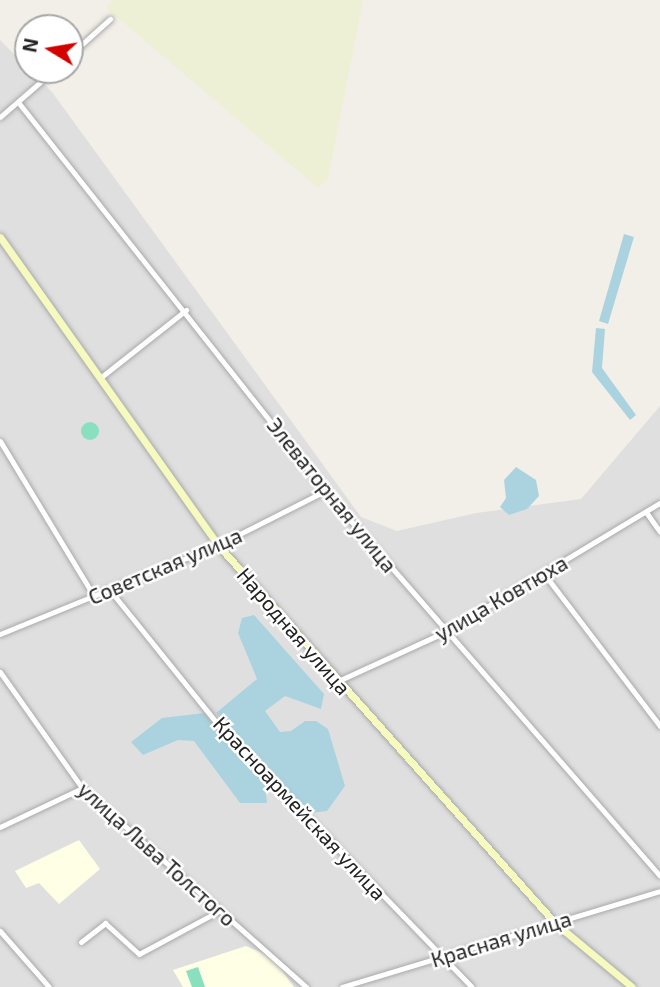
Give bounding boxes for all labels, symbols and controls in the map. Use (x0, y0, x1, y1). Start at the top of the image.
north arrow (14, 14, 84, 84)
text: N (17, 36, 42, 54)
street label: Элеваторная улица (262, 413, 402, 577)
street label: Советская улица (84, 522, 246, 610)
street label: улица Ковтюха (430, 550, 572, 646)
street label: Народная улица (232, 562, 356, 700)
street label: Красноармейская улица (208, 711, 392, 905)
street label: улица Льва Толстого (73, 777, 241, 931)
street label: Красная улица (428, 906, 574, 972)

